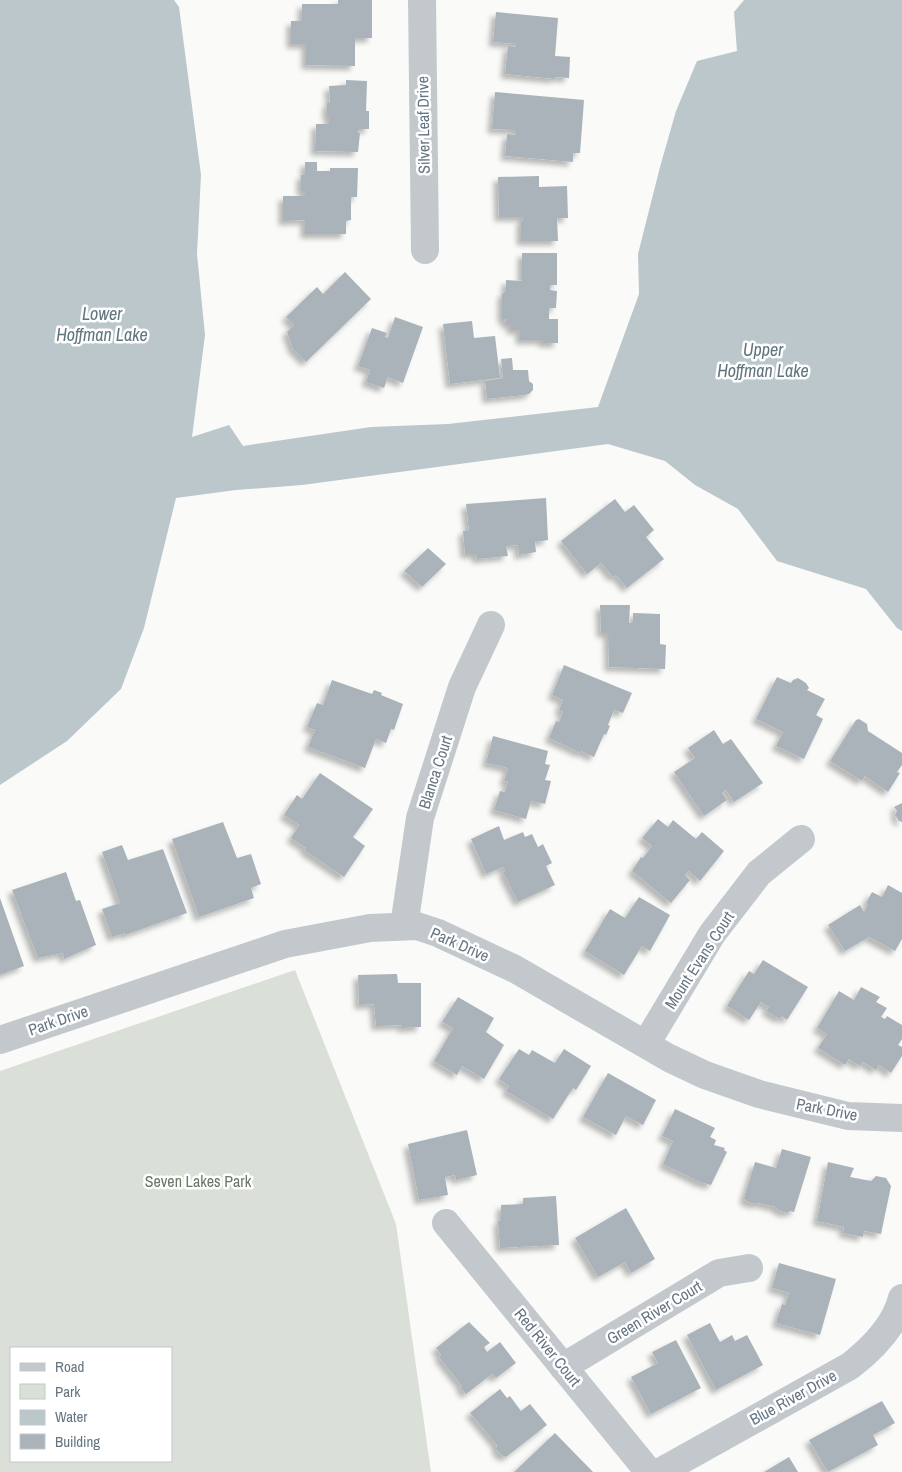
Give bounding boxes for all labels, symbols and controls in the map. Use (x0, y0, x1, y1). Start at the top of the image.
street label: Silver Leaf Drive (411, 76, 435, 174)
water label: Lower Hoffman Lake (56, 301, 148, 347)
water label: Upper Hoffman Lake (717, 337, 809, 383)
street label: Blanca Court (413, 732, 457, 811)
street label: Mount Evans Court (659, 907, 739, 1013)
street label: Park Drive (427, 921, 493, 967)
street label: Park Drive (25, 1000, 91, 1040)
street label: Park Drive (794, 1092, 860, 1126)
park label: Seven Lakes Park (145, 1170, 252, 1192)
street label: Green River Court (602, 1275, 706, 1349)
street label: Red River Court (510, 1303, 587, 1391)
legend (10, 1347, 172, 1462)
text: Road (55, 1356, 84, 1377)
street label: Blue River Drive (746, 1364, 840, 1430)
text: Park (55, 1381, 81, 1402)
text: Water (55, 1406, 87, 1427)
text: Building (55, 1431, 100, 1452)

